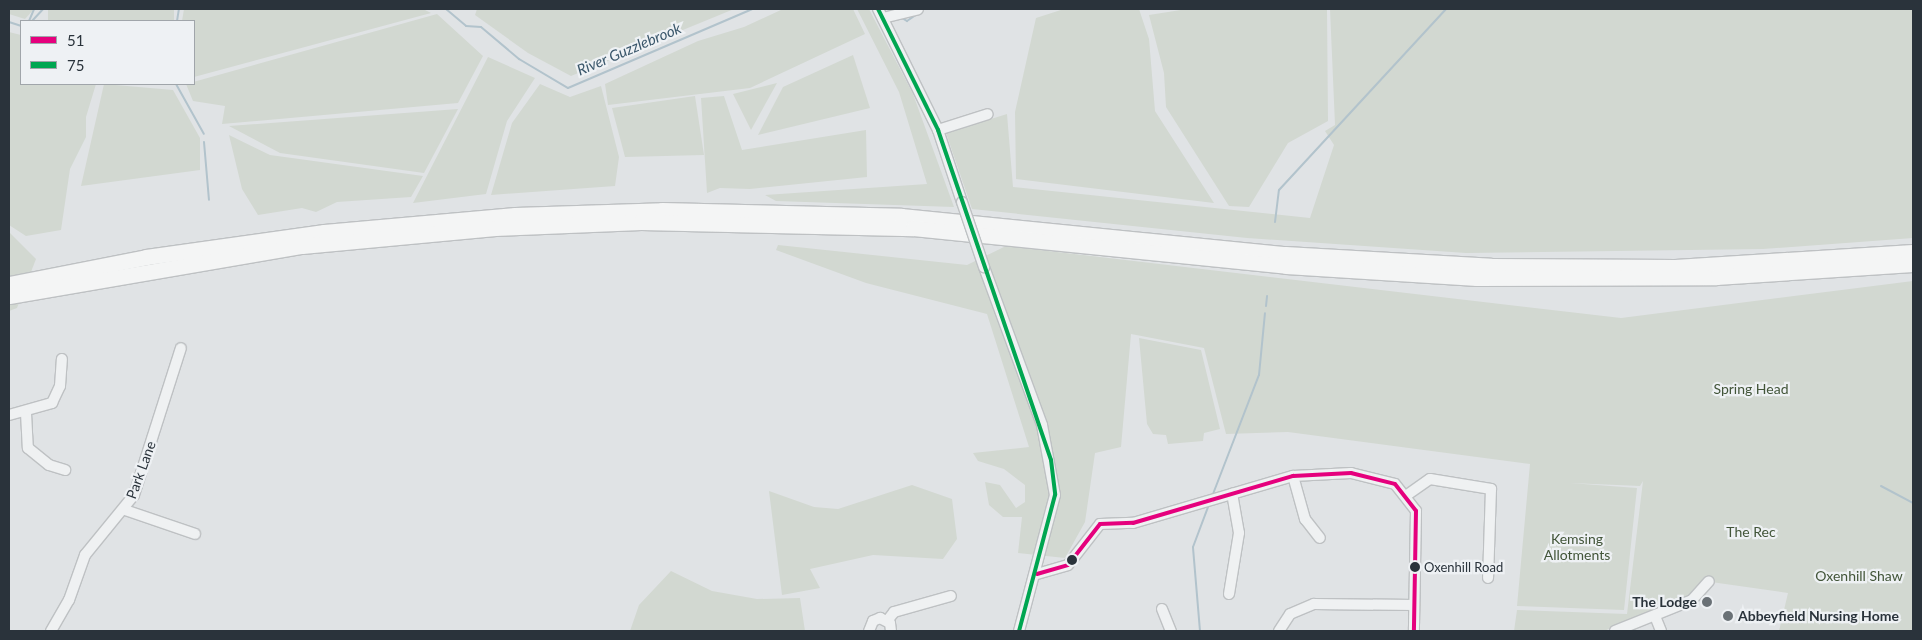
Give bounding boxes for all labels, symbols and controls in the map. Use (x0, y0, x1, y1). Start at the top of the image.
water label: River Guzzlebrook (574, 19, 684, 79)
legend (20, 20, 195, 85)
text: 51 (67, 31, 84, 49)
text: 75 (67, 56, 84, 74)
park label: Spring Head (1713, 381, 1789, 397)
street label: Park Lane (123, 439, 159, 501)
park label: The Rec (1726, 524, 1776, 540)
park label: Kemsing Allotments (1544, 531, 1610, 564)
unlabelled marker (1067, 555, 1077, 565)
place label: Oxenhill Road (1424, 559, 1503, 575)
marker: Oxenhill Road (1410, 562, 1420, 572)
park label: Oxenhill Shaw (1815, 568, 1903, 584)
place label: The Lodge (1632, 594, 1697, 610)
marker: The Lodge (1701, 596, 1713, 608)
place label: Abbeyfield Nursing Home (1738, 608, 1899, 624)
marker: Abbeyfield Nursing Home (1722, 610, 1734, 622)

